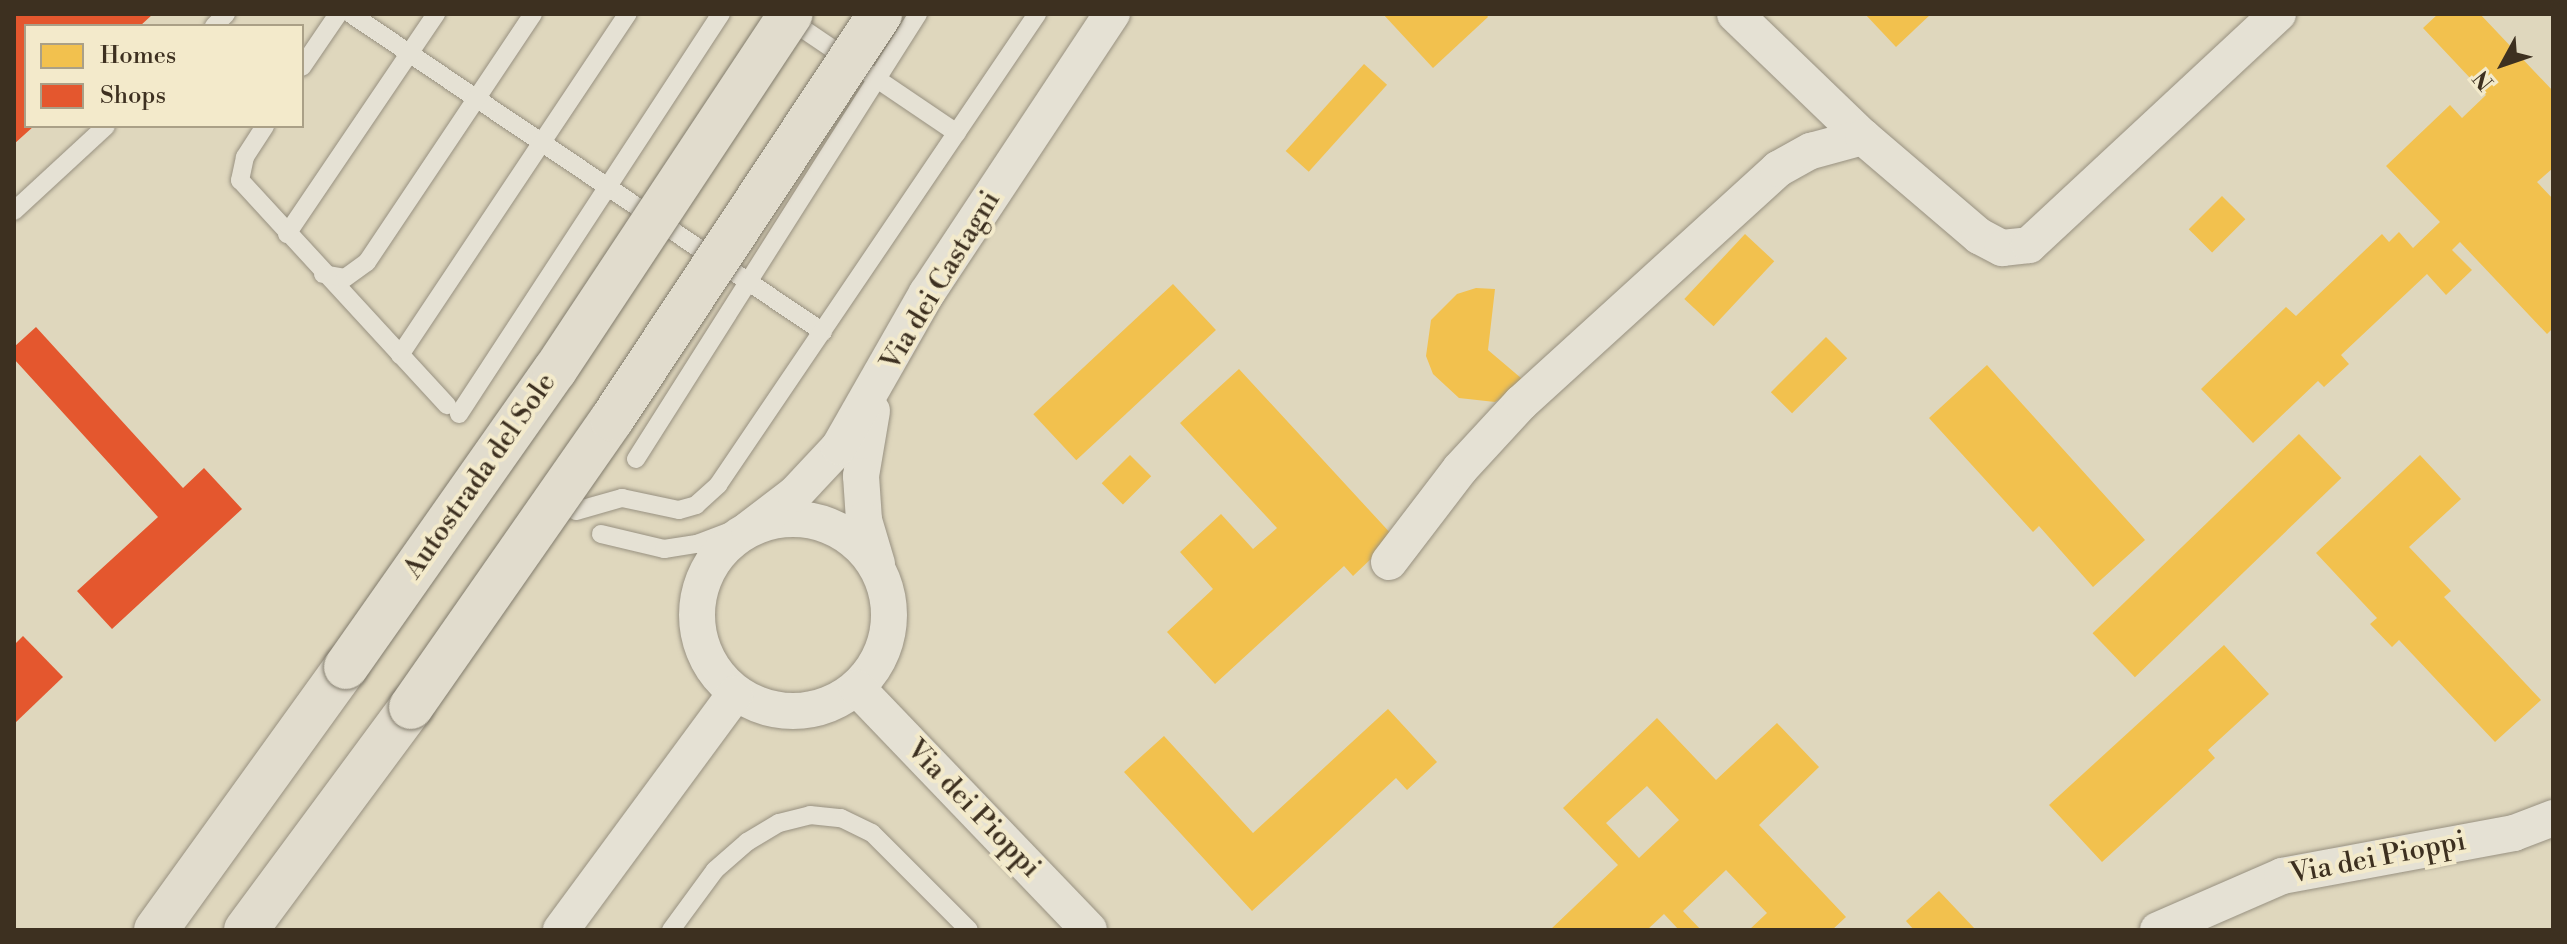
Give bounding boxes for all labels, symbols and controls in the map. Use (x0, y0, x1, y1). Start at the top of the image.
legend (24, 24, 304, 128)
north arrow (2463, 24, 2543, 104)
text: Homes (100, 41, 176, 71)
text: N (2468, 64, 2500, 95)
text: Shops (100, 81, 166, 111)
street label: Via dei Castagni (874, 185, 1008, 377)
street label: Autostrada del Sole (397, 367, 563, 585)
street label: Via dei Pioppi (899, 733, 1047, 885)
street label: Via dei Pioppi (2287, 824, 2469, 892)

